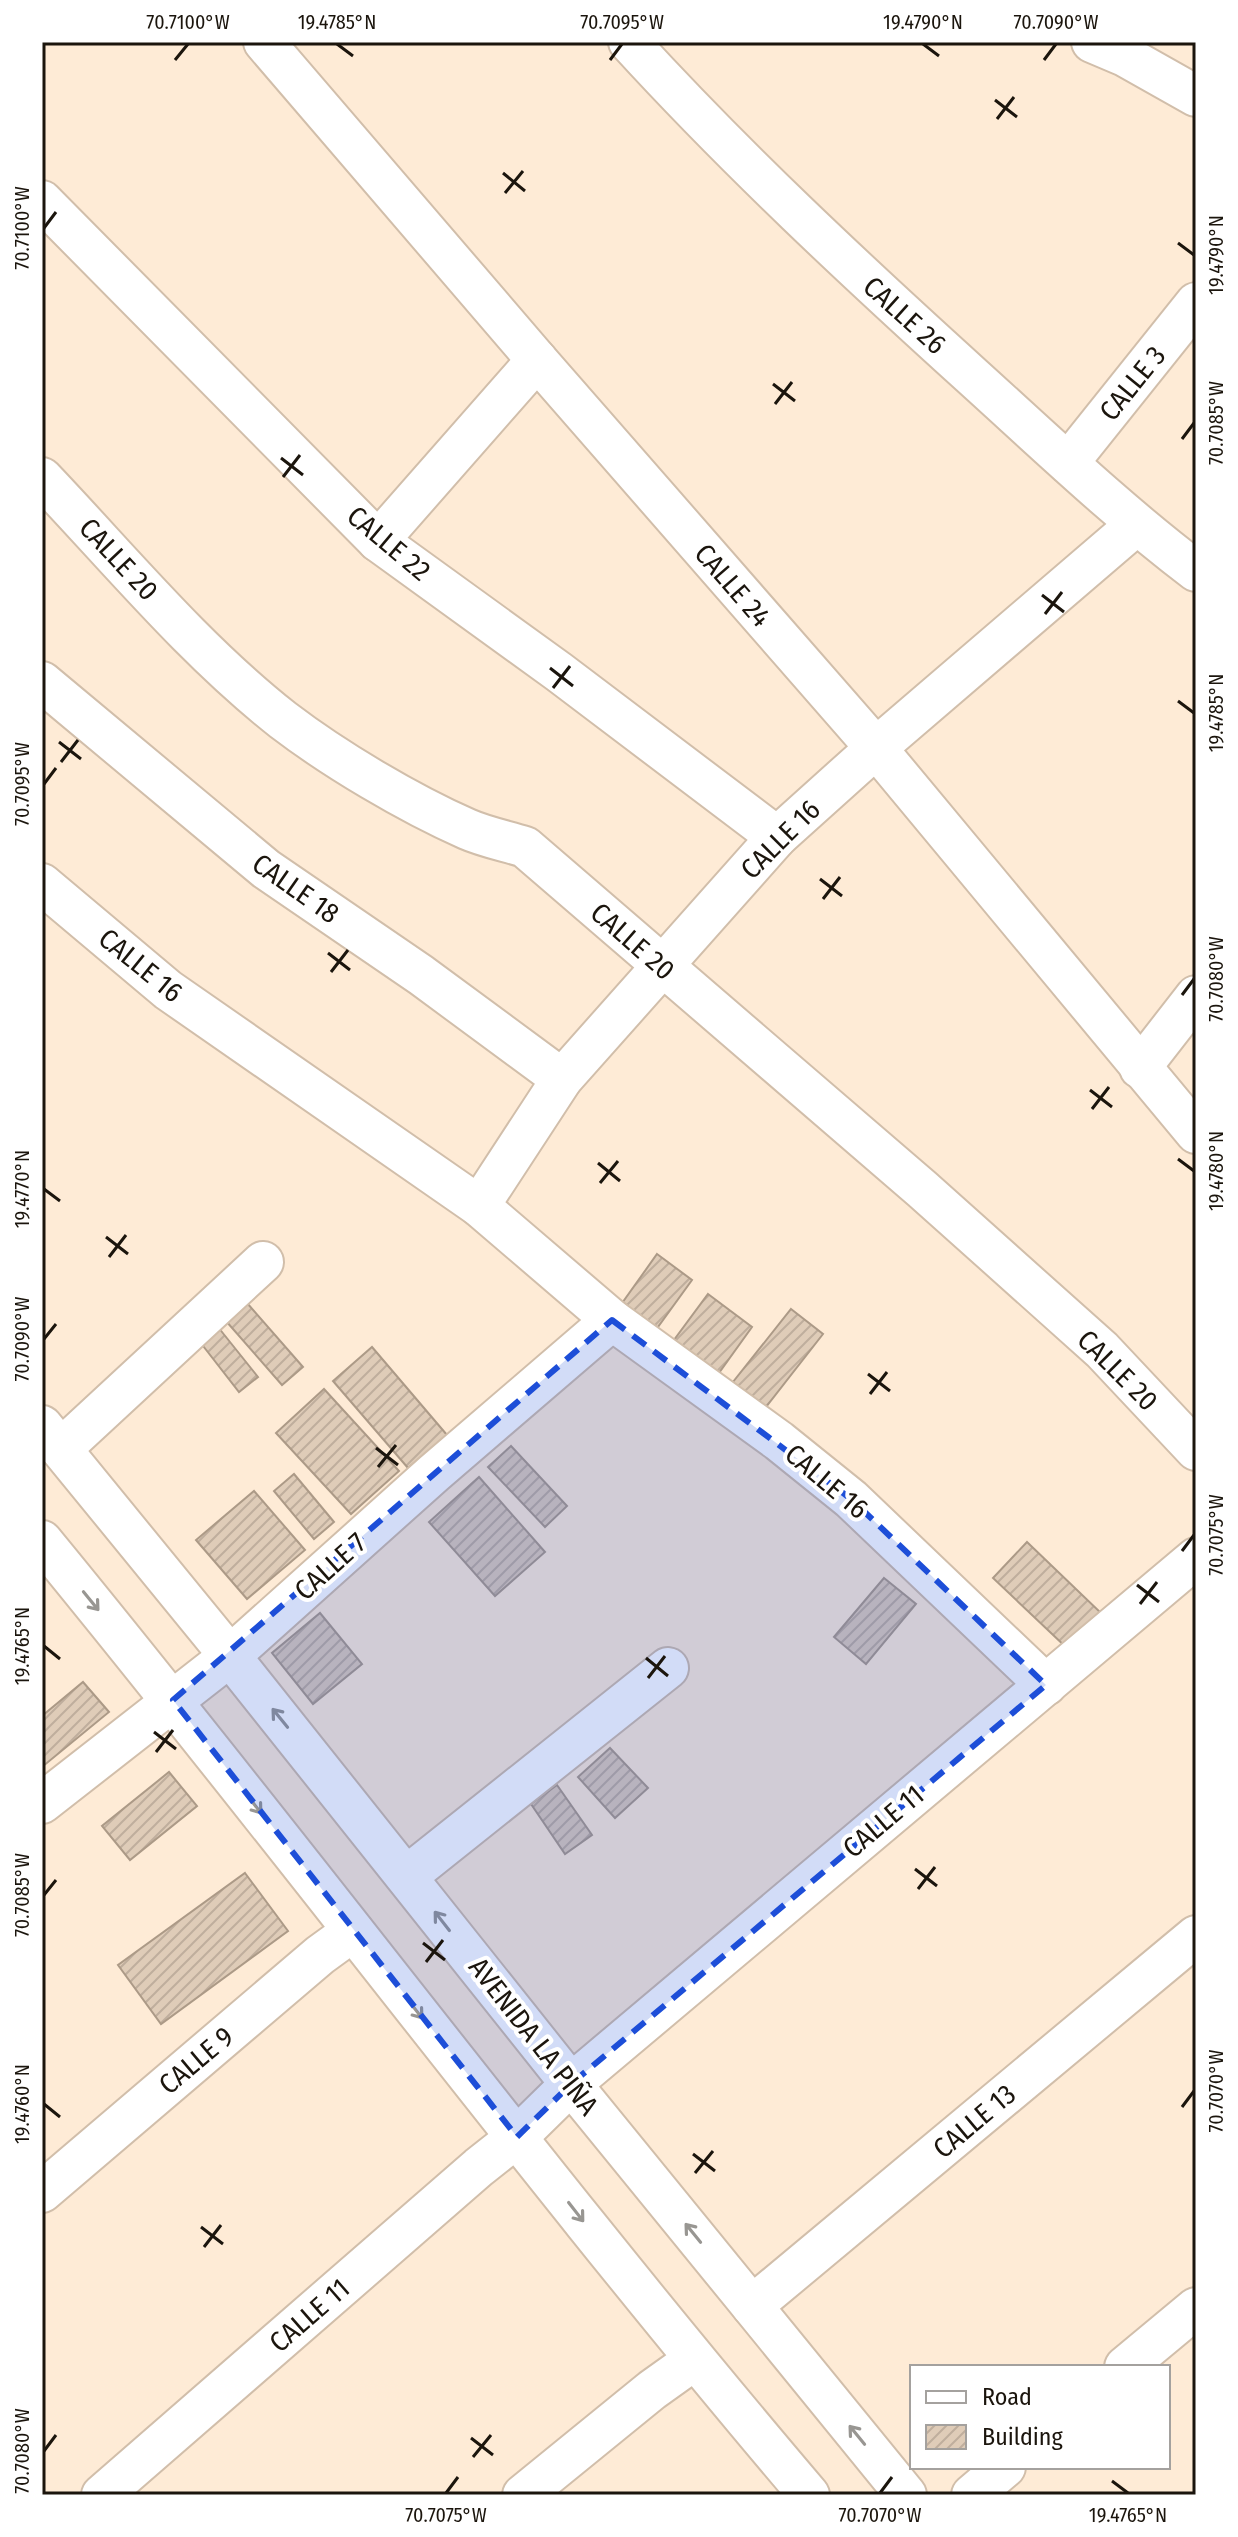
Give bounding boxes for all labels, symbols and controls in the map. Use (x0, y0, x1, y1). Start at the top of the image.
text: 70.7100°W (146, 10, 230, 34)
text: 19.4785°N (298, 10, 376, 34)
text: 70.7095°W (580, 10, 664, 34)
text: 19.4790°N (883, 10, 963, 34)
text: 70.7090°W (1013, 10, 1099, 34)
text: 70.7100°W (10, 186, 34, 270)
text: 19.4790°N (1204, 215, 1228, 295)
street label: CALLE 26 (857, 270, 953, 361)
street label: CALLE 3 (1092, 339, 1172, 427)
text: 70.7085°W (1204, 381, 1228, 465)
street label: CALLE 22 (340, 499, 437, 588)
street label: CALLE 20 (72, 511, 165, 607)
street label: CALLE 24 (688, 537, 777, 633)
text: 19.4785°N (1204, 674, 1228, 752)
text: 70.7095°W (10, 742, 34, 826)
street label: CALLE 16 (734, 793, 827, 886)
street label: CALLE 18 (246, 847, 345, 930)
street label: CALLE 20 (584, 896, 681, 987)
street label: CALLE 16 (92, 922, 189, 1009)
text: 70.7080°W (1204, 936, 1228, 1022)
text: 19.4780°N (1204, 1131, 1228, 1211)
text: 19.4770°N (10, 1150, 34, 1228)
text: 70.7090°W (10, 1296, 34, 1382)
street label: CALLE 20 (1070, 1323, 1165, 1418)
street label: CALLE 16 (778, 1437, 875, 1526)
text: 70.7075°W (1204, 1494, 1228, 1576)
street label: CALLE 7 (288, 1526, 373, 1607)
one-way arrow (83, 1590, 100, 1611)
text: 19.4765°N (10, 1607, 34, 1685)
one-way arrow (271, 1708, 289, 1729)
street label: CALLE 11 (836, 1778, 930, 1865)
one-way arrow (245, 1793, 263, 1814)
text: 70.7085°W (10, 1853, 34, 1937)
one-way arrow (434, 1911, 451, 1932)
street label: AVENIDA LA PIÑA (462, 1951, 605, 2122)
one-way arrow (406, 1998, 423, 2019)
street label: CALLE 9 (152, 2020, 240, 2101)
text: 70.7070°W (1204, 2049, 1228, 2133)
text: 19.4760°N (10, 2064, 34, 2144)
street label: CALLE 13 (927, 2078, 1022, 2165)
one-way arrow (567, 2201, 585, 2222)
one-way arrow (684, 2223, 701, 2244)
street label: CALLE 11 (263, 2272, 356, 2359)
legend (910, 2365, 1170, 2469)
text: Road (982, 2383, 1032, 2411)
text: 70.7080°W (10, 2408, 34, 2494)
text: Building (982, 2423, 1064, 2451)
one-way arrow (848, 2425, 866, 2445)
text: 70.7075°W (405, 2503, 487, 2527)
text: 70.7070°W (838, 2503, 922, 2527)
text: 19.4765°N (1089, 2503, 1167, 2527)

